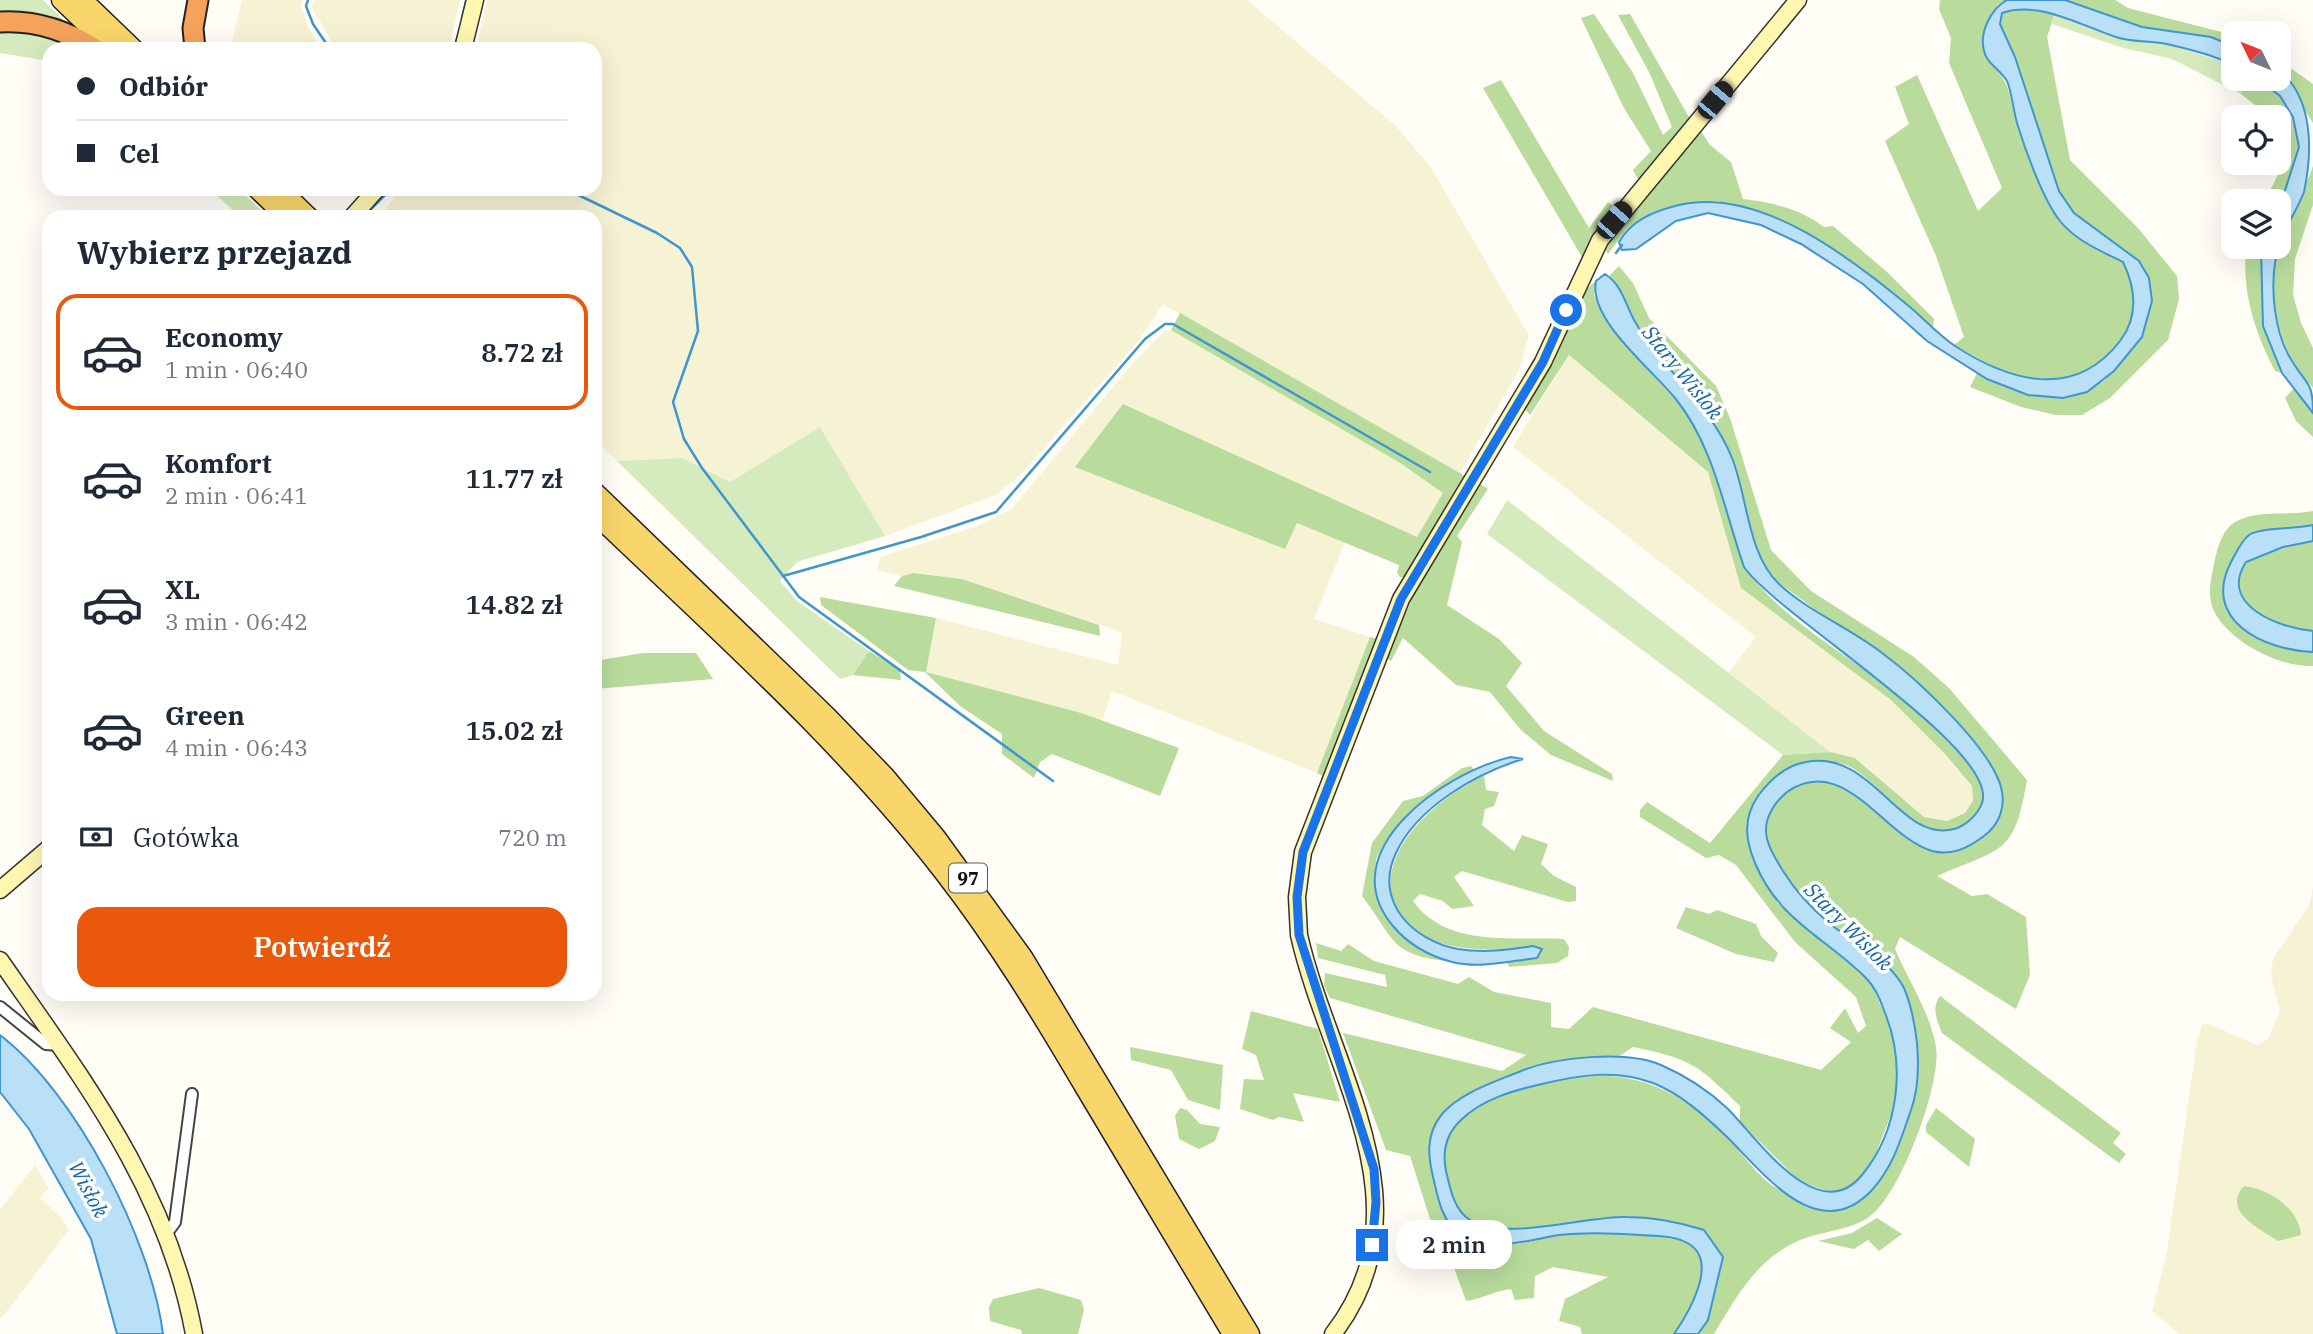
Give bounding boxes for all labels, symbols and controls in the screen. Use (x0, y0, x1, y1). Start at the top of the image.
north arrow (2221, 21, 2291, 91)
map controls (2221, 21, 2291, 259)
text: Odbiór (119, 69, 208, 103)
car (1694, 77, 1737, 123)
button: locate (2221, 105, 2291, 175)
text: Cel (119, 136, 159, 170)
button: layers (2221, 189, 2291, 259)
car (1593, 197, 1636, 243)
text: Wybierz przejazd (77, 231, 352, 273)
route start (1550, 294, 1582, 326)
water label: Stary Wislok (1636, 318, 1730, 426)
text: Economy (165, 320, 283, 354)
icon: car (81, 321, 144, 384)
text: 8.72 zł (481, 335, 563, 369)
text: 1 min · 06:40 (165, 354, 308, 384)
text: Komfort (165, 446, 272, 480)
icon: car (81, 447, 144, 510)
text: 11.77 zł (466, 461, 563, 495)
text: 2 min · 06:41 (165, 480, 308, 510)
text: XL (165, 572, 200, 606)
icon: car (81, 573, 144, 636)
text: 14.82 zł (466, 587, 563, 621)
text: 3 min · 06:42 (165, 606, 308, 636)
text: Green (165, 698, 245, 732)
icon: car (81, 699, 144, 762)
text: 15.02 zł (466, 713, 563, 747)
text: 4 min · 06:43 (165, 732, 308, 762)
icon: cash (77, 818, 115, 856)
text: Gotówka (133, 820, 240, 854)
text: 720 m (498, 822, 567, 852)
road number: 97 (949, 864, 987, 892)
water label: Stary Wislok (1798, 875, 1900, 977)
button: Potwierdź (77, 907, 567, 987)
water label: Wisłok (62, 1156, 116, 1223)
callout: 2 min (1396, 1220, 1512, 1270)
route end (1356, 1229, 1388, 1261)
text: 2 min (1422, 1229, 1486, 1259)

